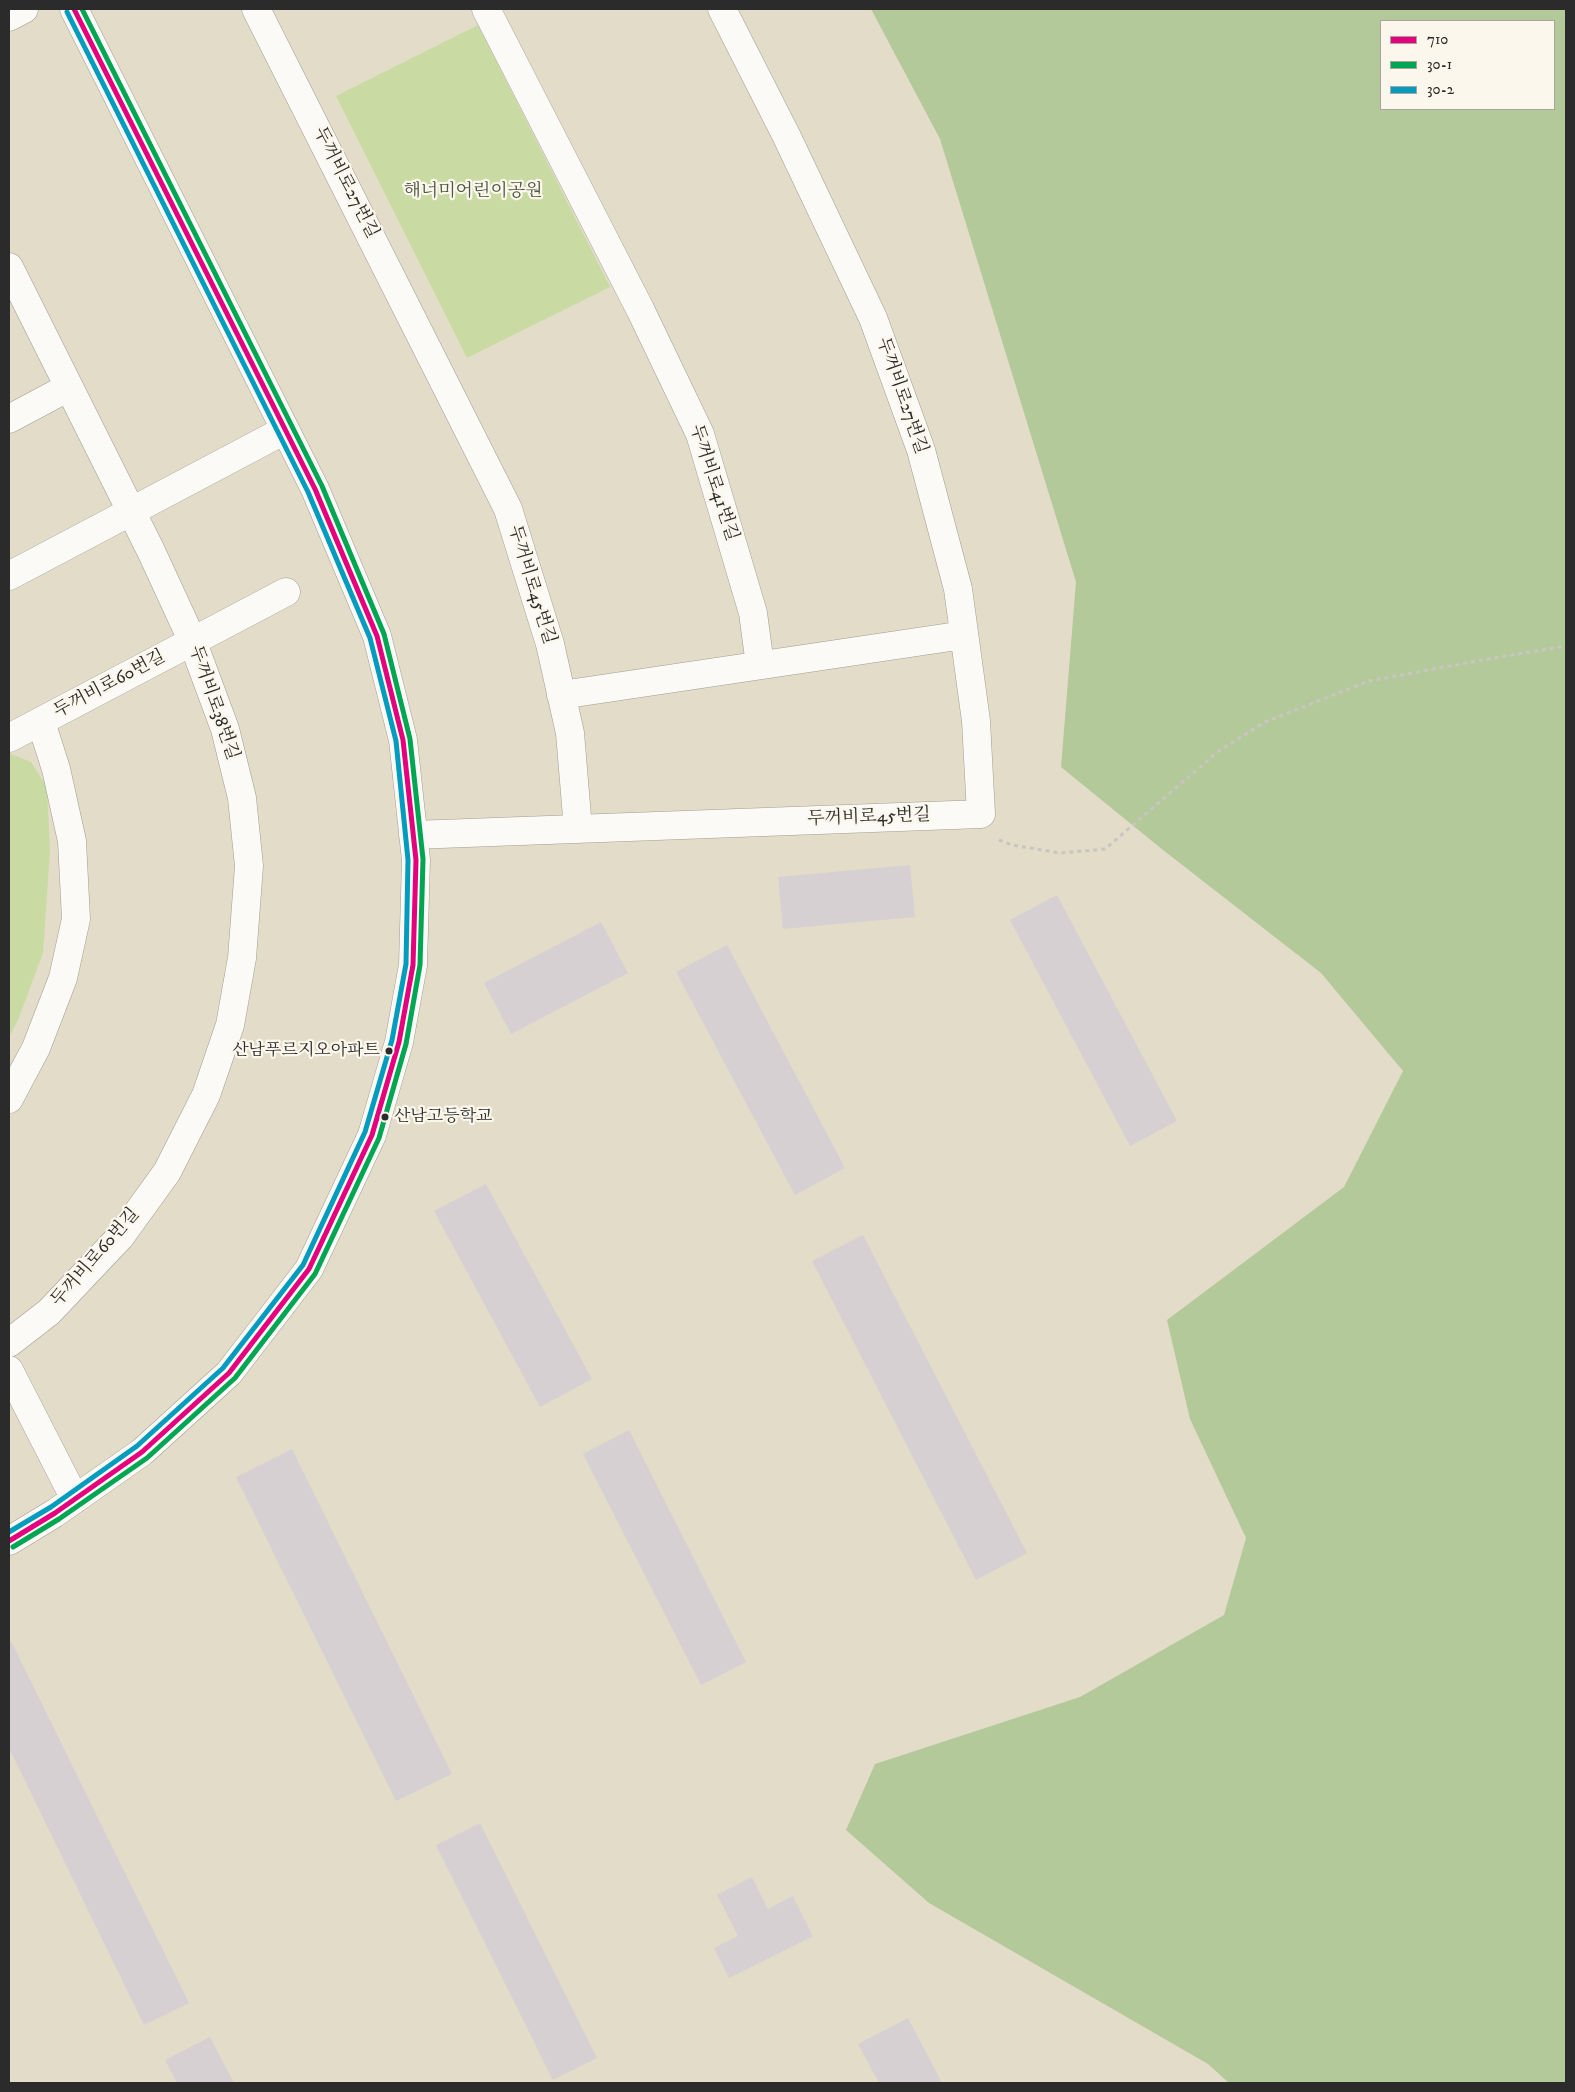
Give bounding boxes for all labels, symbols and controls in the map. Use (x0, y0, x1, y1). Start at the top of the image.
legend (1380, 20, 1555, 110)
text: 710 (1427, 30, 1448, 49)
text: 30-1 (1427, 55, 1452, 74)
text: 30-2 (1427, 80, 1454, 99)
street label: 두꺼비로27번길 (308, 124, 382, 242)
park label: 해너미어린이공원 (403, 181, 543, 203)
street label: 두꺼비로27번길 (871, 335, 931, 457)
street label: 두꺼비로41번길 (684, 422, 742, 544)
street label: 두꺼비로45번길 (503, 523, 559, 647)
street label: 두꺼비로38번길 (183, 643, 243, 763)
street label: 두꺼비로60번길 (50, 647, 170, 723)
street label: 두꺼비로45번길 (807, 805, 931, 831)
place label: 산남푸르지오아파트 (232, 1041, 380, 1061)
marker: 산남푸르지오아파트 (384, 1046, 394, 1056)
place label: 산남고등학교 (394, 1107, 493, 1127)
marker: 산남고등학교 (380, 1112, 390, 1122)
street label: 두꺼비로60번길 (47, 1204, 145, 1312)

